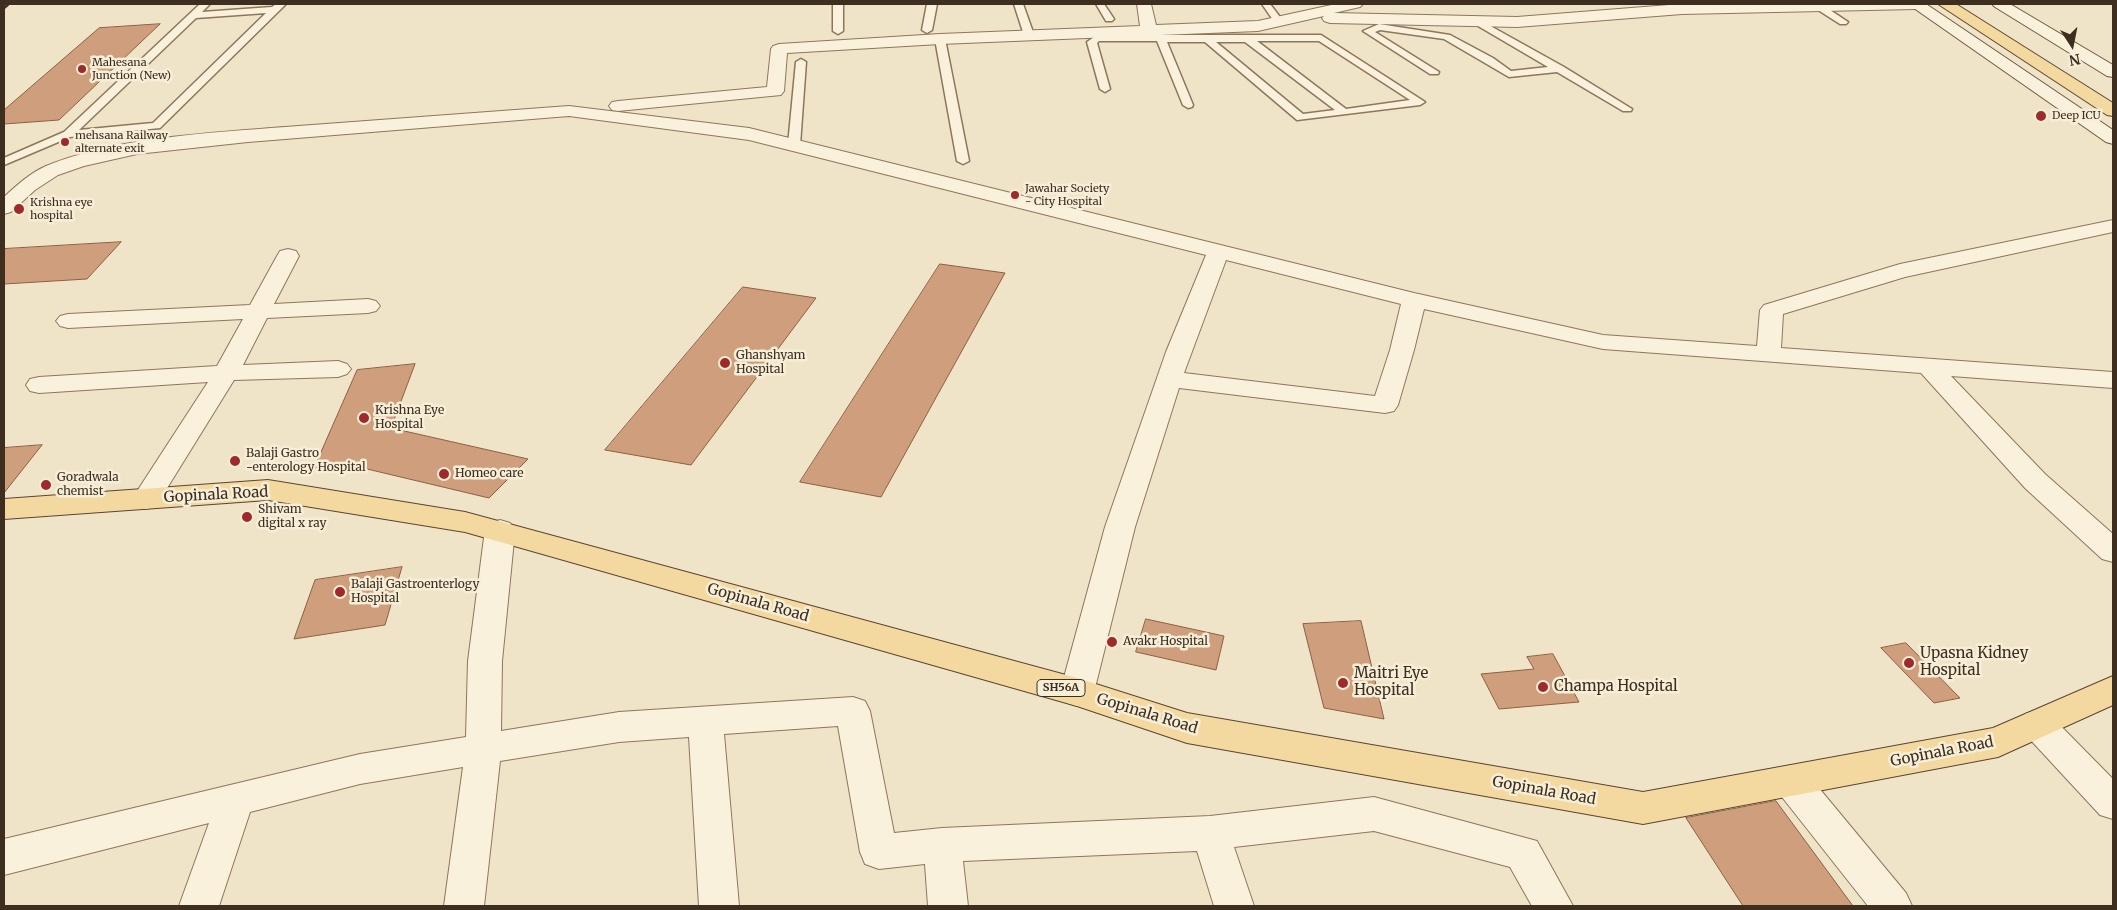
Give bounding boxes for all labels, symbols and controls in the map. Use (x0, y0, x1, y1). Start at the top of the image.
north arrow (2047, 20, 2097, 70)
text: N (2068, 50, 2082, 70)
place label: Mahesana Junction (New) (92, 56, 171, 82)
marker: Mahesana Junction (New) (76, 63, 88, 75)
marker: Deep ICU (2034, 109, 2048, 123)
place label: Deep ICU (2052, 109, 2101, 123)
place label: mehsana Railway alternate exit (75, 129, 168, 155)
marker: mehsana Railway alternate exit (59, 136, 71, 148)
place label: Jawahar Society - City Hospital (1025, 182, 1109, 208)
marker: Jawahar Society - City Hospital (1009, 189, 1021, 201)
place label: Krishna eye hospital (30, 196, 93, 222)
marker: Krishna eye hospital (12, 202, 26, 216)
place label: Ghanshyam Hospital (736, 349, 806, 377)
marker: Ghanshyam Hospital (718, 356, 732, 370)
place label: Krishna Eye Hospital (375, 404, 444, 432)
marker: Krishna Eye Hospital (357, 411, 371, 425)
place label: Balaji Gastro -enterology Hospital (246, 447, 366, 475)
marker: Balaji Gastro -enterology Hospital (228, 454, 242, 468)
marker: Homeo care (437, 467, 451, 481)
place label: Homeo care (455, 467, 523, 481)
place label: Goradwala chemist (57, 471, 119, 499)
marker: Goradwala chemist (39, 478, 53, 492)
street label: Gopinala Road (163, 483, 269, 507)
place label: Shivam digital x ray (258, 503, 326, 531)
marker: Shivam digital x ray (240, 510, 254, 524)
place label: Balaji Gastroenterlogy Hospital (351, 578, 479, 606)
street label: Gopinala Road (705, 580, 811, 626)
marker: Balaji Gastroenterlogy Hospital (333, 585, 347, 599)
marker: Avakr Hospital (1105, 635, 1119, 649)
place label: Avakr Hospital (1123, 635, 1208, 649)
place label: Upasna Kidney Hospital (1920, 645, 2028, 680)
marker: Upasna Kidney Hospital (1902, 656, 1916, 670)
place label: Maitri Eye Hospital (1354, 665, 1428, 700)
marker: Maitri Eye Hospital (1336, 676, 1350, 690)
place label: Champa Hospital (1554, 678, 1678, 696)
road number: SH56A (1037, 680, 1085, 696)
marker: Champa Hospital (1536, 680, 1550, 694)
street label: Gopinala Road (1094, 690, 1200, 738)
street label: Gopinala Road (1889, 733, 1995, 771)
street label: Gopinala Road (1491, 773, 1597, 809)

